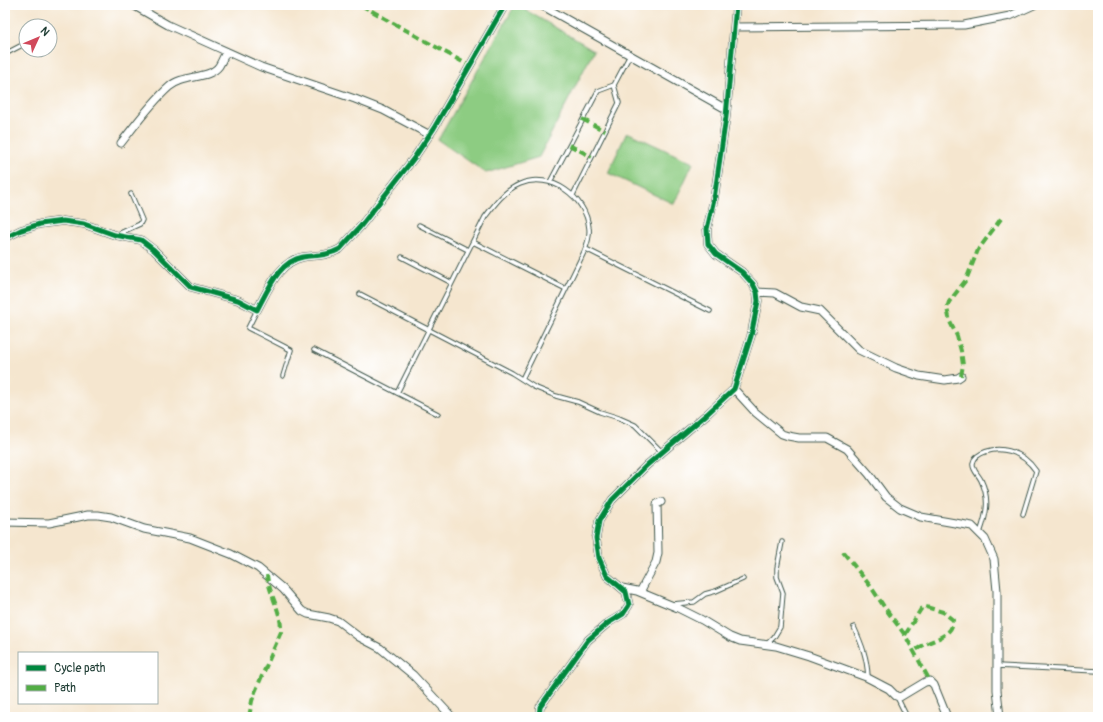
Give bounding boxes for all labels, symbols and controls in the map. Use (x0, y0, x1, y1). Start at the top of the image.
north arrow (18, 18, 58, 58)
text: N (38, 24, 52, 39)
legend (18, 652, 158, 704)
text: Cycle path (54, 661, 106, 676)
text: Path (54, 681, 76, 696)

